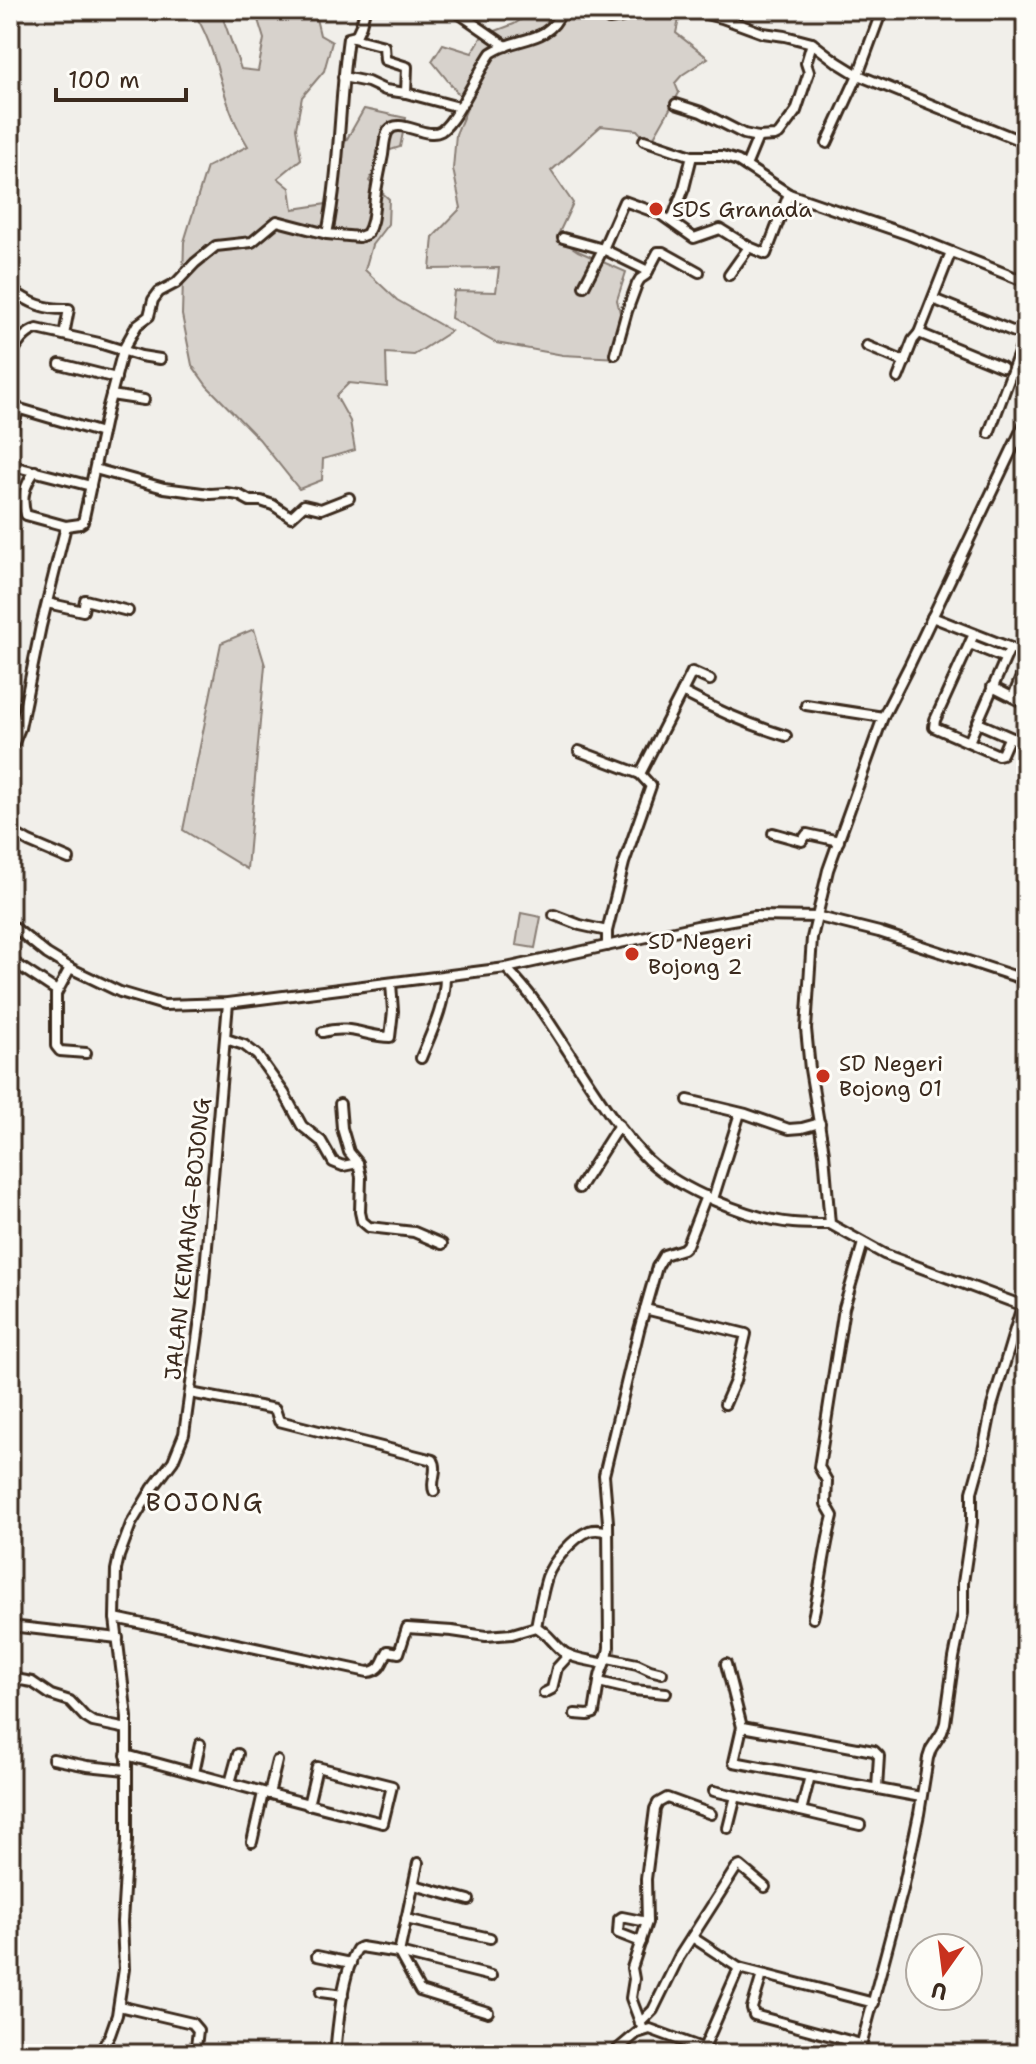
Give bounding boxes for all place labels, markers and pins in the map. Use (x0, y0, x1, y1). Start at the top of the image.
place label: SDS Granada (672, 195, 813, 224)
marker: SDS Granada (647, 200, 665, 218)
place label: SD Negeri Bojong 2 (648, 927, 752, 981)
marker: SD Negeri Bojong 2 (623, 945, 641, 963)
place label: SD Negeri Bojong 01 (839, 1049, 943, 1103)
marker: SD Negeri Bojong 01 (814, 1067, 832, 1085)

